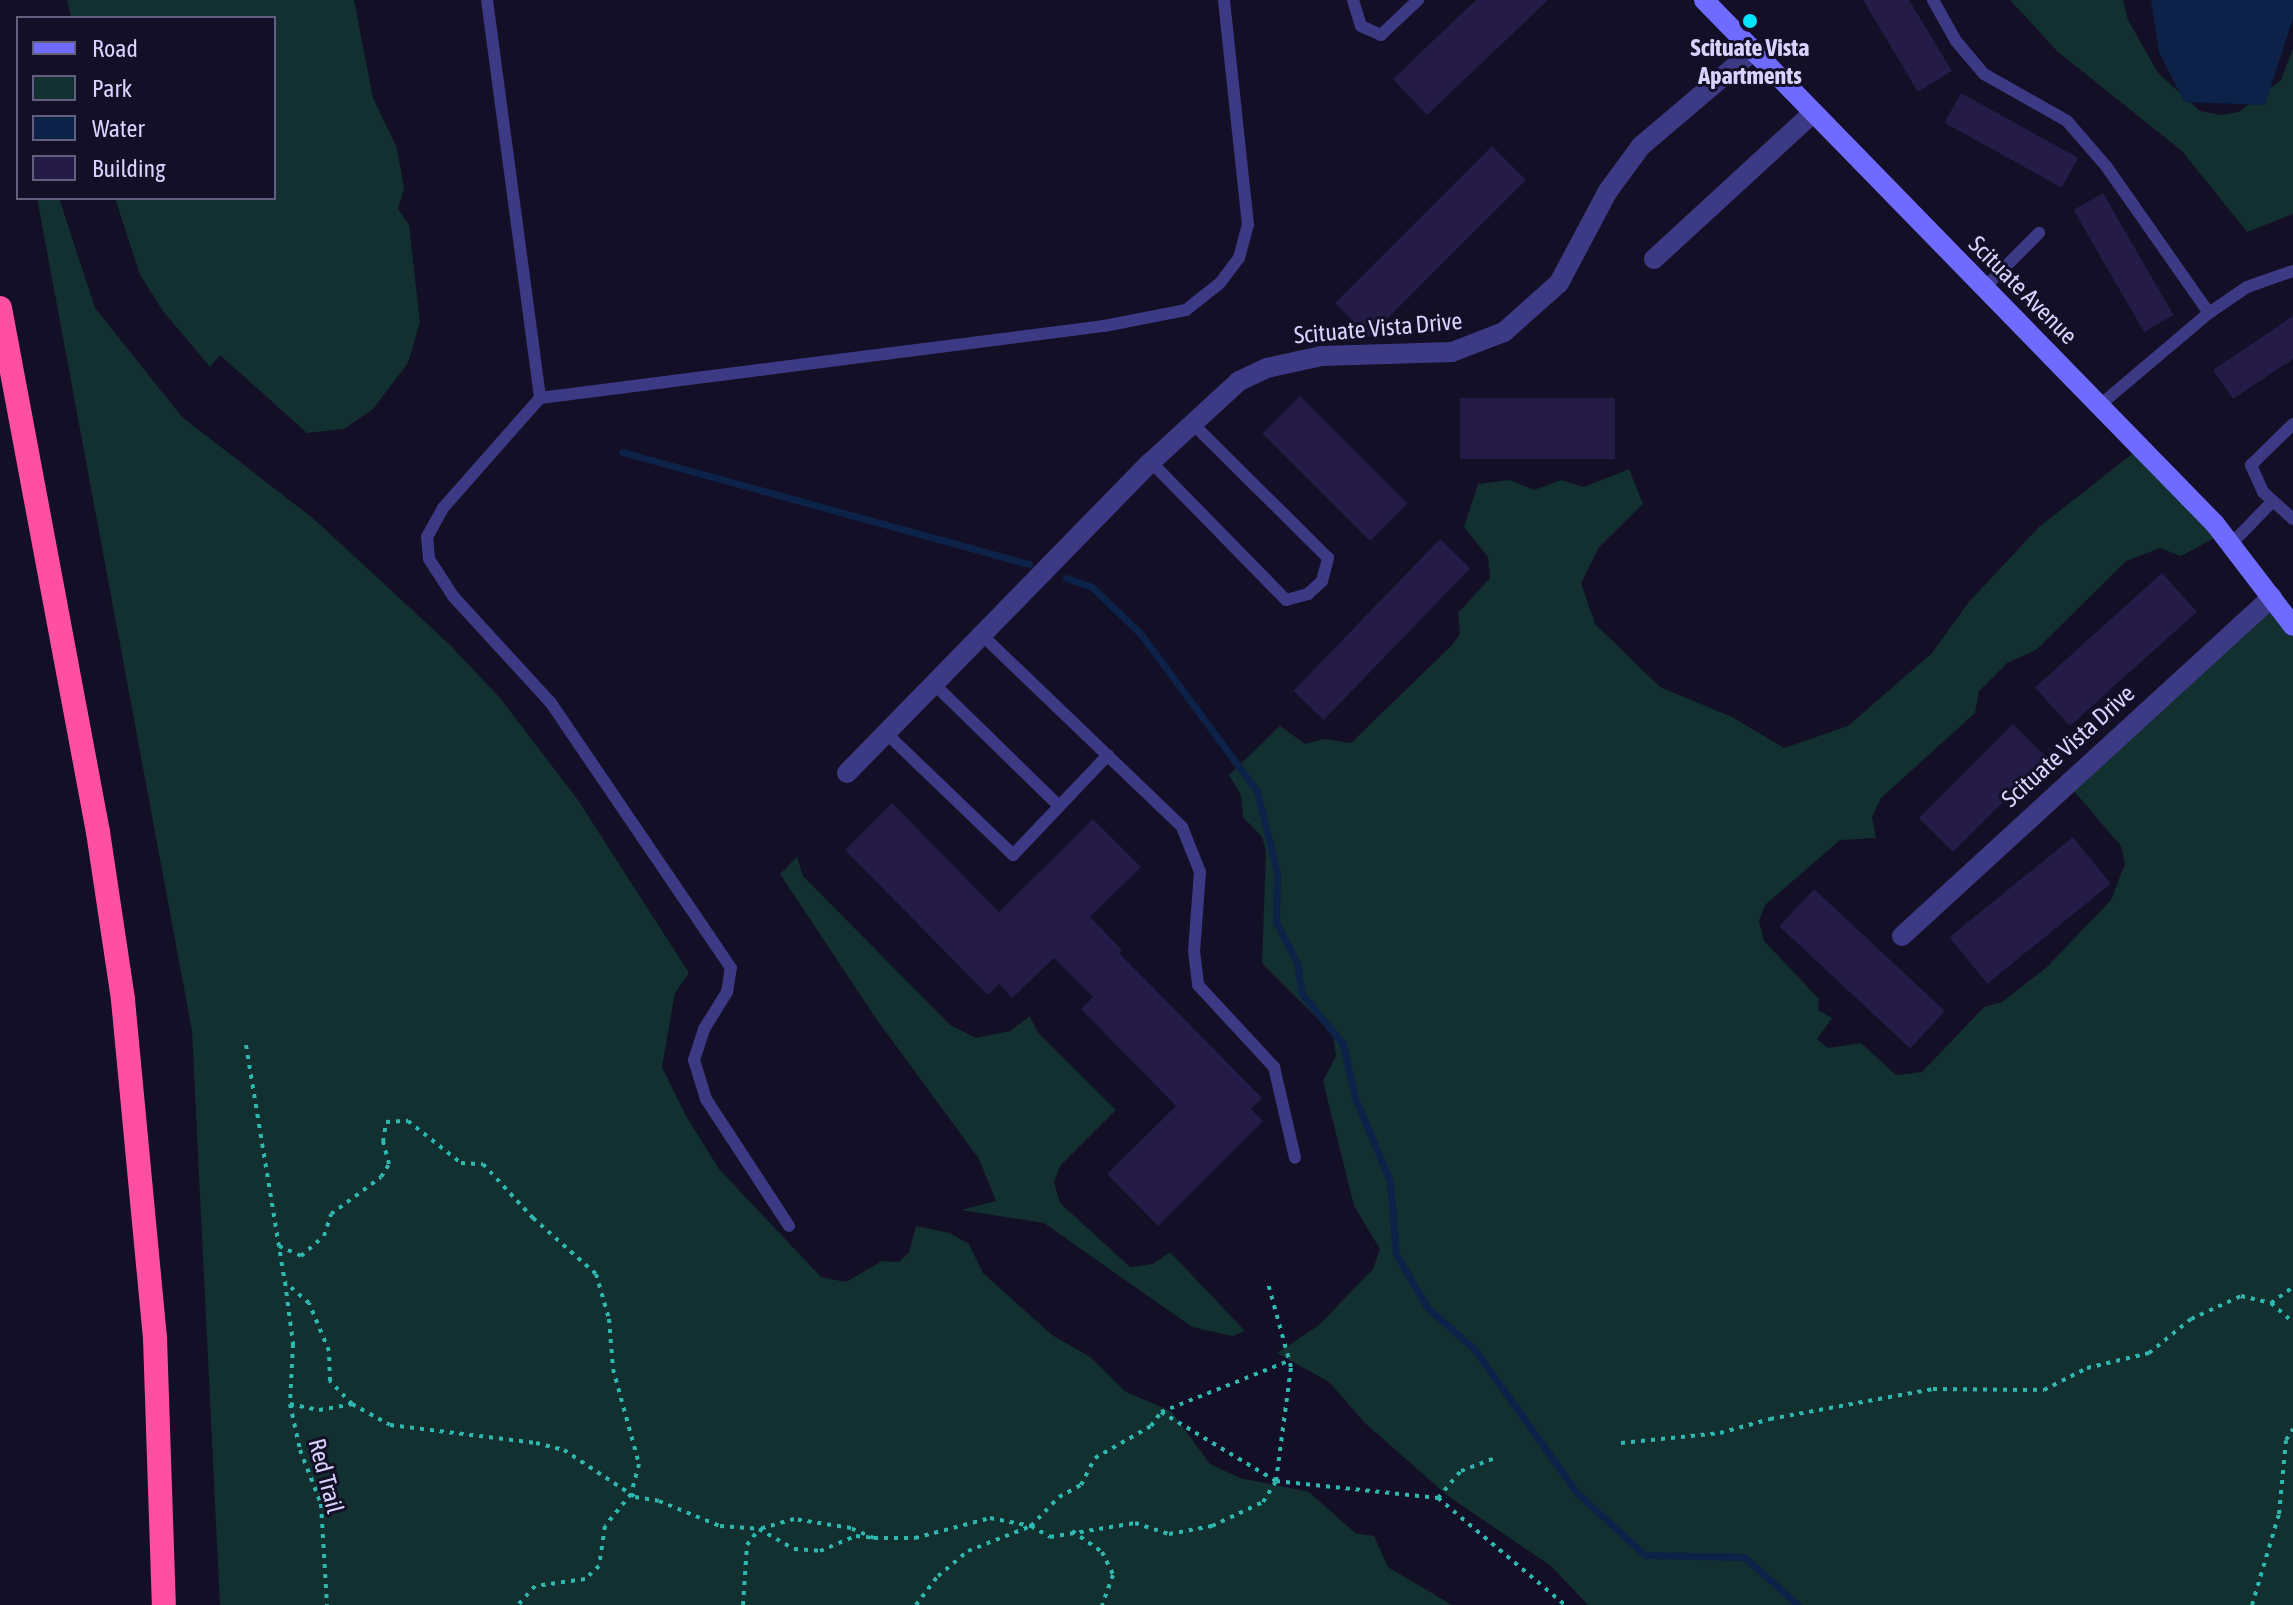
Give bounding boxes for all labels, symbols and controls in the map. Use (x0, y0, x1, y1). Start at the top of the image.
marker: Scituate Vista Apartments (1741, 12, 1759, 30)
legend (16, 16, 276, 200)
place label: Scituate Vista Apartments (1691, 34, 1809, 90)
text: Road (92, 35, 138, 62)
text: Park (92, 75, 132, 102)
text: Water (92, 115, 145, 142)
text: Building (92, 155, 165, 182)
street label: Scituate Avenue (1963, 230, 2083, 350)
street label: Scituate Vista Drive (1293, 306, 1463, 350)
street label: Scituate Vista Drive (1996, 679, 2140, 813)
street label: Red Trail (302, 1435, 350, 1517)

